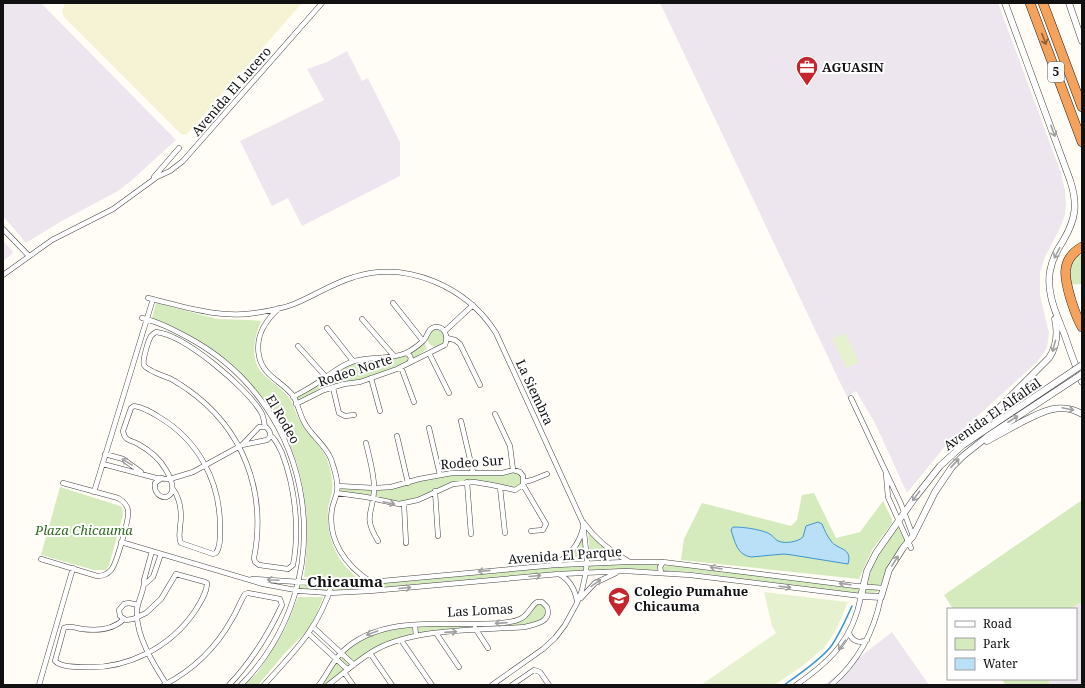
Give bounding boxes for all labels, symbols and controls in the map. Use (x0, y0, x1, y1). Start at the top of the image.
one-way arrow (1040, 33, 1048, 45)
street label: Avenida El Lucero (187, 42, 275, 140)
office icon: AGUASIN (794, 54, 820, 87)
place label: AGUASIN (822, 58, 885, 76)
road number: 5 (1048, 62, 1064, 82)
one-way arrow (1049, 124, 1057, 136)
one-way arrow (1052, 247, 1060, 259)
one-way arrow (1050, 339, 1057, 352)
street label: Rodeo Norte (316, 350, 394, 390)
street label: La Siembra (512, 356, 558, 428)
street label: Avenida El Alfalfal (940, 374, 1044, 454)
street label: El Rodeo (262, 391, 304, 447)
one-way arrow (1061, 406, 1074, 414)
one-way arrow (1007, 415, 1018, 423)
street label: Rodeo Sur (440, 451, 504, 473)
one-way arrow (121, 458, 133, 466)
one-way arrow (950, 459, 959, 469)
one-way arrow (912, 491, 920, 502)
one-way arrow (382, 499, 395, 507)
park label: Plaza Chicauma (34, 521, 133, 539)
street label: Avenida El Parque (507, 542, 623, 568)
one-way arrow (891, 555, 899, 567)
one-way arrow (710, 564, 723, 572)
one-way arrow (478, 568, 491, 575)
district label: Chicauma (307, 571, 383, 591)
one-way arrow (528, 573, 541, 580)
one-way arrow (267, 576, 280, 583)
one-way arrow (591, 579, 602, 587)
one-way arrow (838, 581, 851, 588)
place label: Colegio Pumahue Chicauma (634, 582, 748, 615)
one-way arrow (778, 583, 791, 591)
one-way arrow (398, 584, 411, 591)
school or university icon: Colegio Pumahue Chicauma (606, 585, 632, 618)
street label: Las Lomas (447, 599, 513, 621)
legend (947, 608, 1077, 680)
text: Road (983, 615, 1013, 632)
one-way arrow (495, 619, 508, 626)
one-way arrow (444, 628, 457, 635)
one-way arrow (367, 630, 379, 638)
text: Park (983, 635, 1011, 652)
one-way arrow (837, 639, 846, 650)
text: Water (983, 655, 1018, 672)

